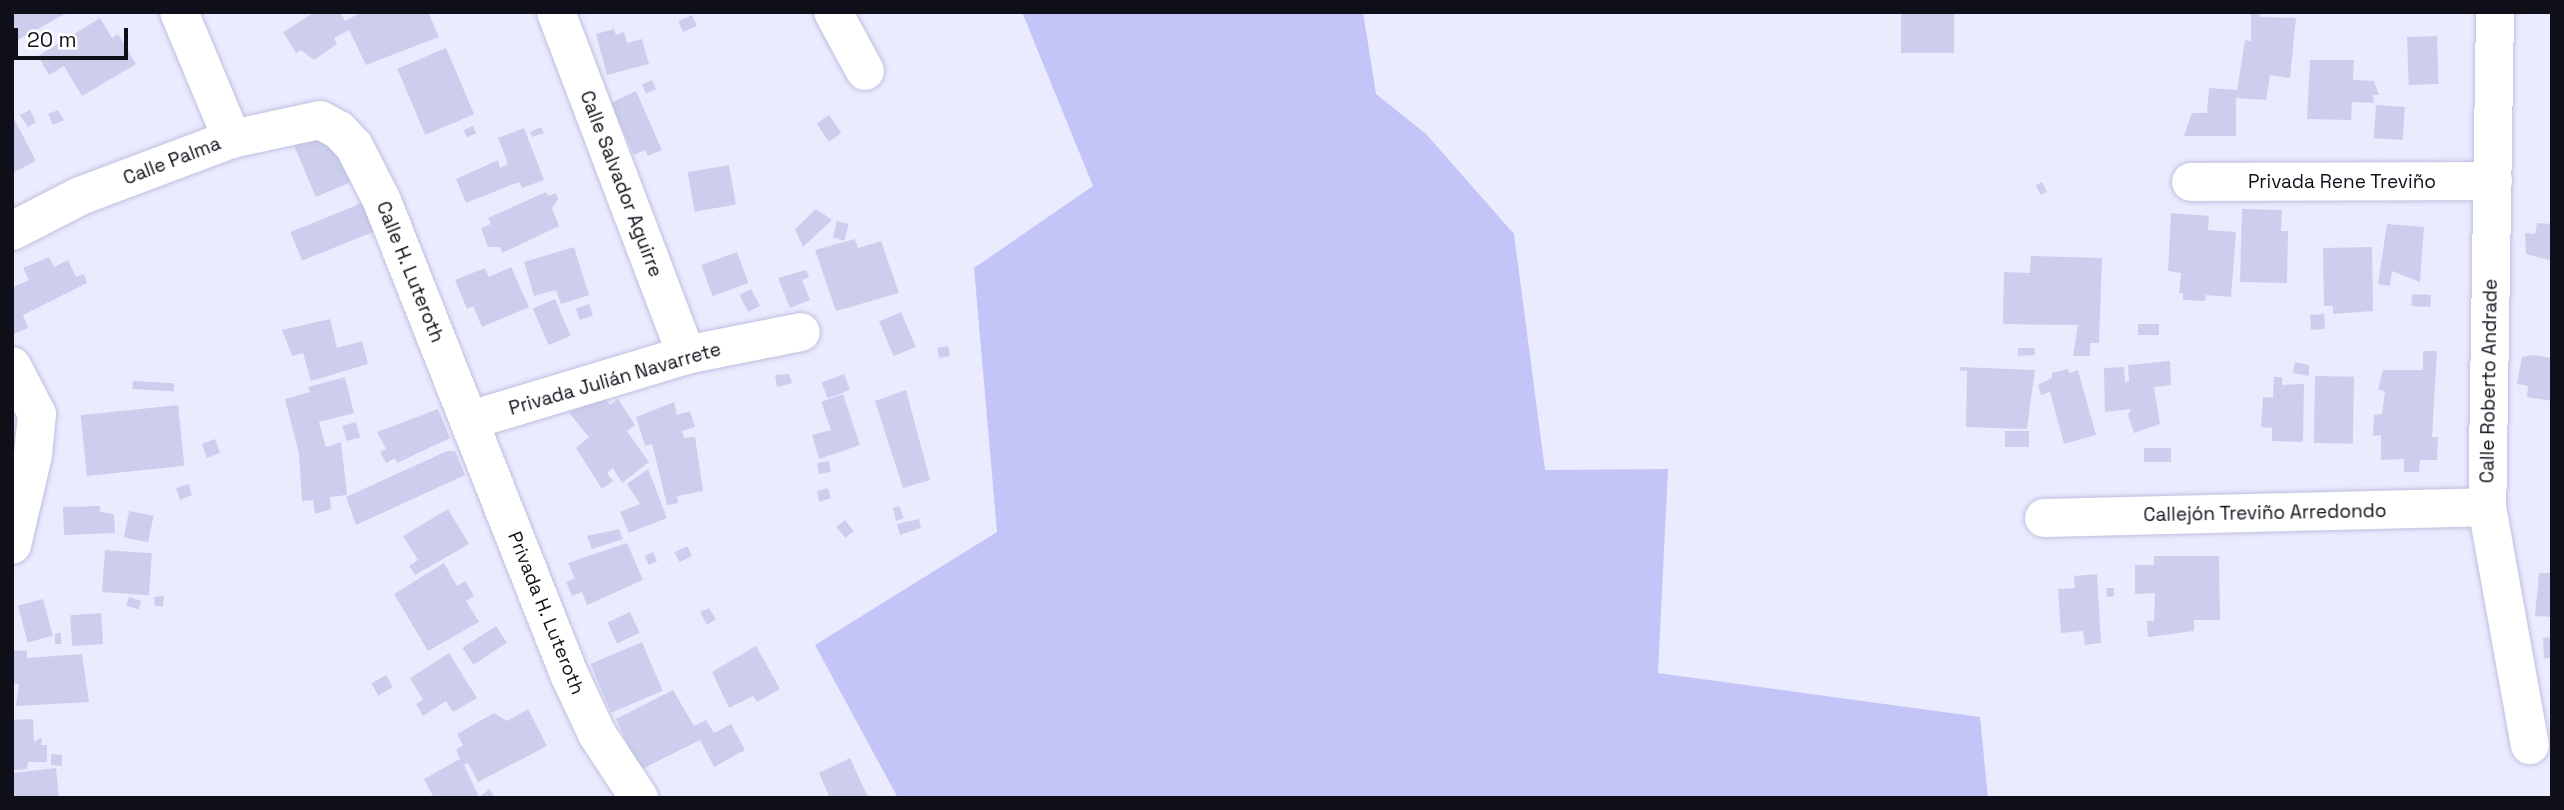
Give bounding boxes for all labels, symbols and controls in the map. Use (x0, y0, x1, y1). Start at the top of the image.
scale bar (18, 14, 131, 58)
text: 20 m (27, 26, 77, 53)
street label: Calle Salvador Aguirre (575, 87, 667, 281)
street label: Calle Palma (120, 132, 224, 190)
street label: Privada Rene Treviño (2248, 171, 2436, 193)
street label: Calle H. Luteroth (371, 198, 449, 346)
street label: Calle Roberto Andrade (2476, 278, 2502, 484)
street label: Privada Julián Navarrete (506, 338, 724, 420)
street label: Callejón Treviño Arredondo (2143, 499, 2387, 527)
street label: Privada H. Luteroth (503, 528, 589, 698)

